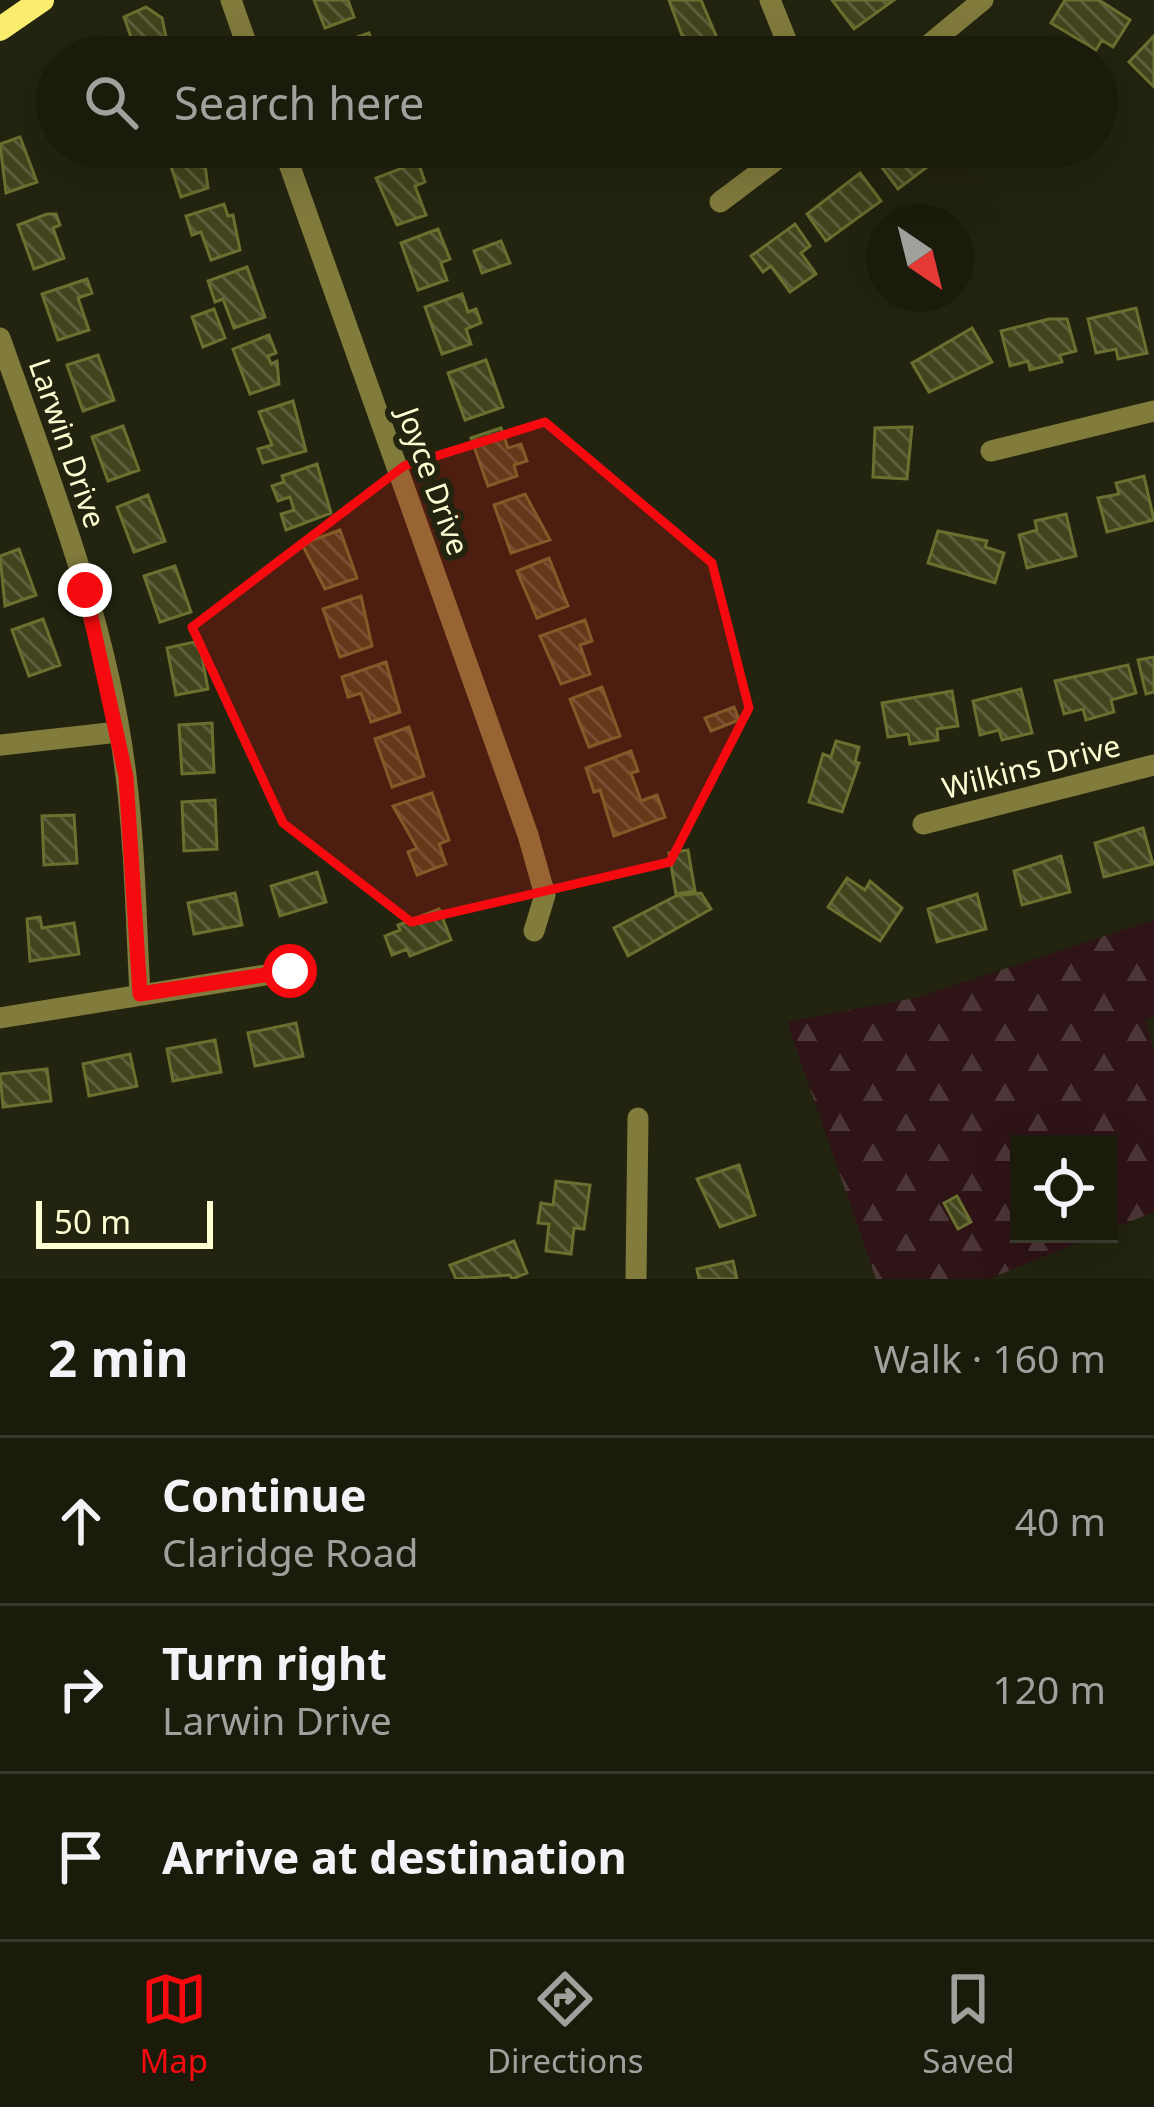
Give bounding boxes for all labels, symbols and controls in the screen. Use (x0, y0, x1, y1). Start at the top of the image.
search box (36, 36, 1118, 168)
icon: search (78, 69, 144, 135)
text: Search here (174, 72, 424, 133)
north arrow (866, 204, 974, 312)
street label: Larwin Drive (20, 353, 116, 533)
street label: Joyce Drive (387, 399, 480, 561)
route end (58, 563, 112, 617)
street label: Wilkins Drive (938, 724, 1124, 808)
route start (263, 944, 317, 998)
map controls (1010, 1135, 1118, 1243)
button: locate (1010, 1135, 1118, 1243)
scale bar (36, 1195, 213, 1248)
text: 50 m (54, 1199, 131, 1244)
text: 2 min (48, 1322, 189, 1392)
text: Walk · 160 m (873, 1331, 1106, 1384)
text: Continue (162, 1464, 367, 1525)
icon: ahead (48, 1488, 114, 1554)
text: 40 m (1015, 1494, 1106, 1547)
text: Claridge Road (162, 1525, 419, 1578)
text: Turn right (162, 1632, 387, 1693)
icon: right (48, 1656, 114, 1722)
text: 120 m (992, 1662, 1106, 1715)
text: Larwin Drive (162, 1693, 392, 1746)
icon: arrive (48, 1824, 114, 1890)
text: Arrive at destination (162, 1826, 627, 1887)
tab: Map (139, 1966, 208, 2083)
tab: Directions (487, 1966, 644, 2083)
tab: Saved (922, 1966, 1015, 2083)

